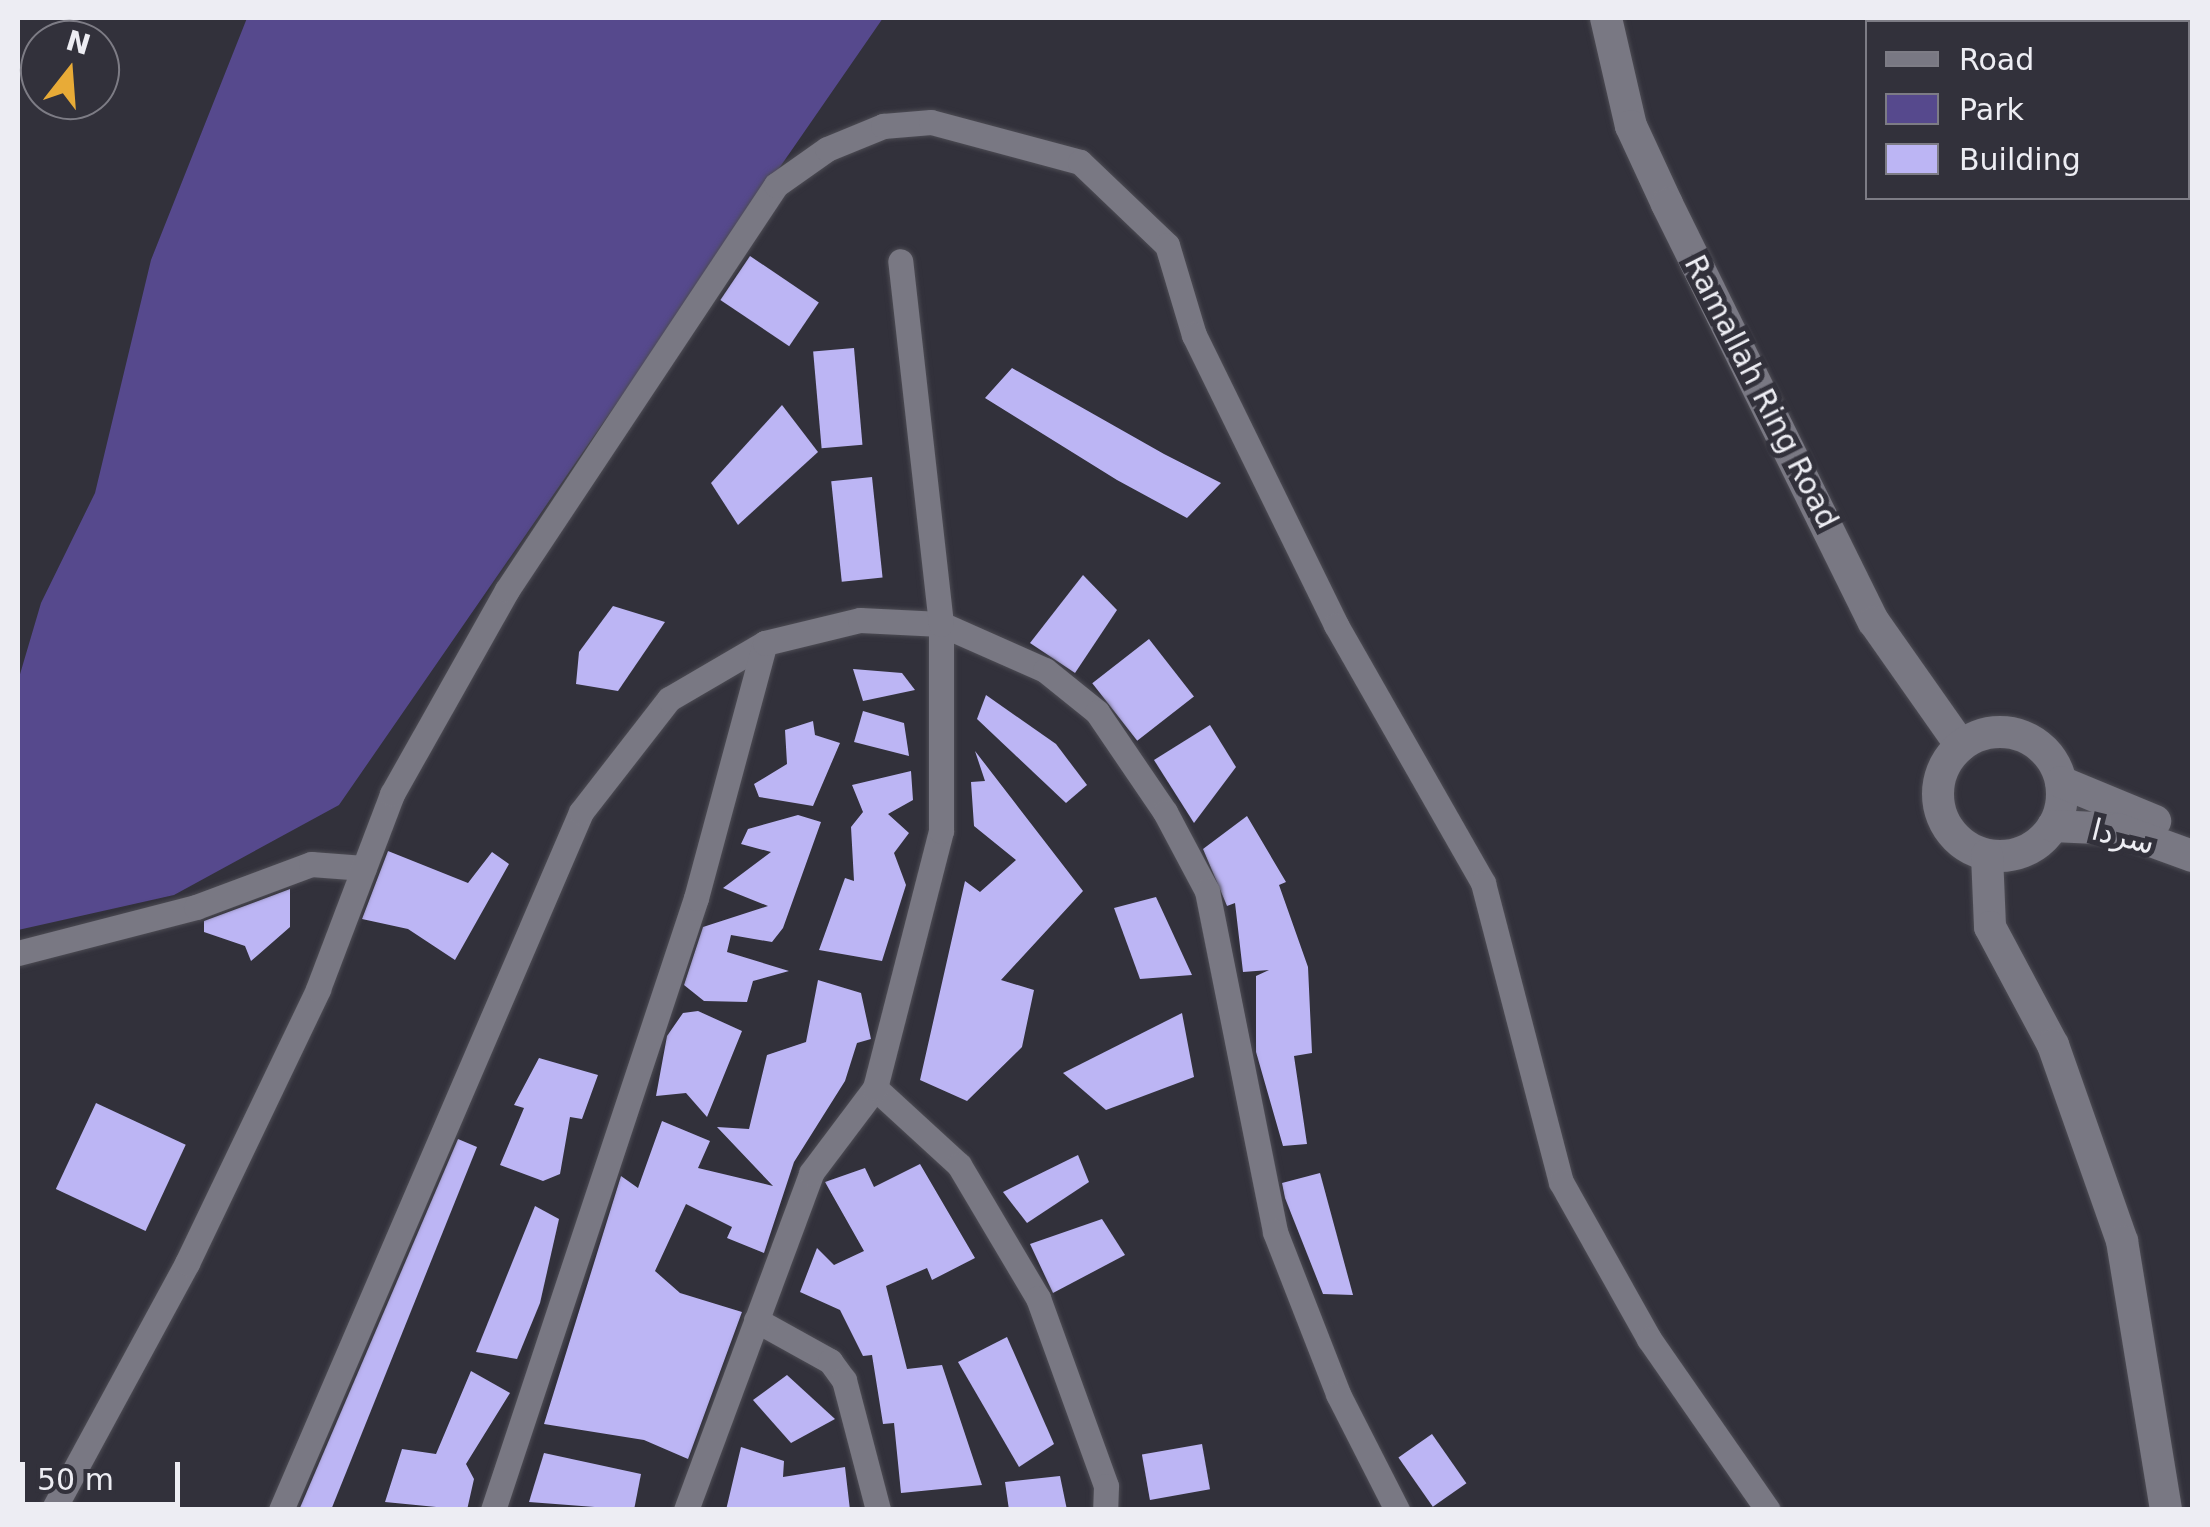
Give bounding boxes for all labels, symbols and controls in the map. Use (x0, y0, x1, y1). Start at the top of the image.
north arrow (20, 20, 120, 120)
legend (1865, 20, 2190, 200)
text: N (62, 24, 94, 62)
text: Road (1959, 42, 2034, 77)
text: Park (1959, 92, 2024, 127)
text: Building (1959, 142, 2081, 177)
street label: Ramallah Ring Road (1676, 249, 1846, 535)
street label: سردا (2088, 812, 2158, 862)
scale bar (25, 1442, 185, 1504)
text: 50 m (37, 1462, 114, 1497)

